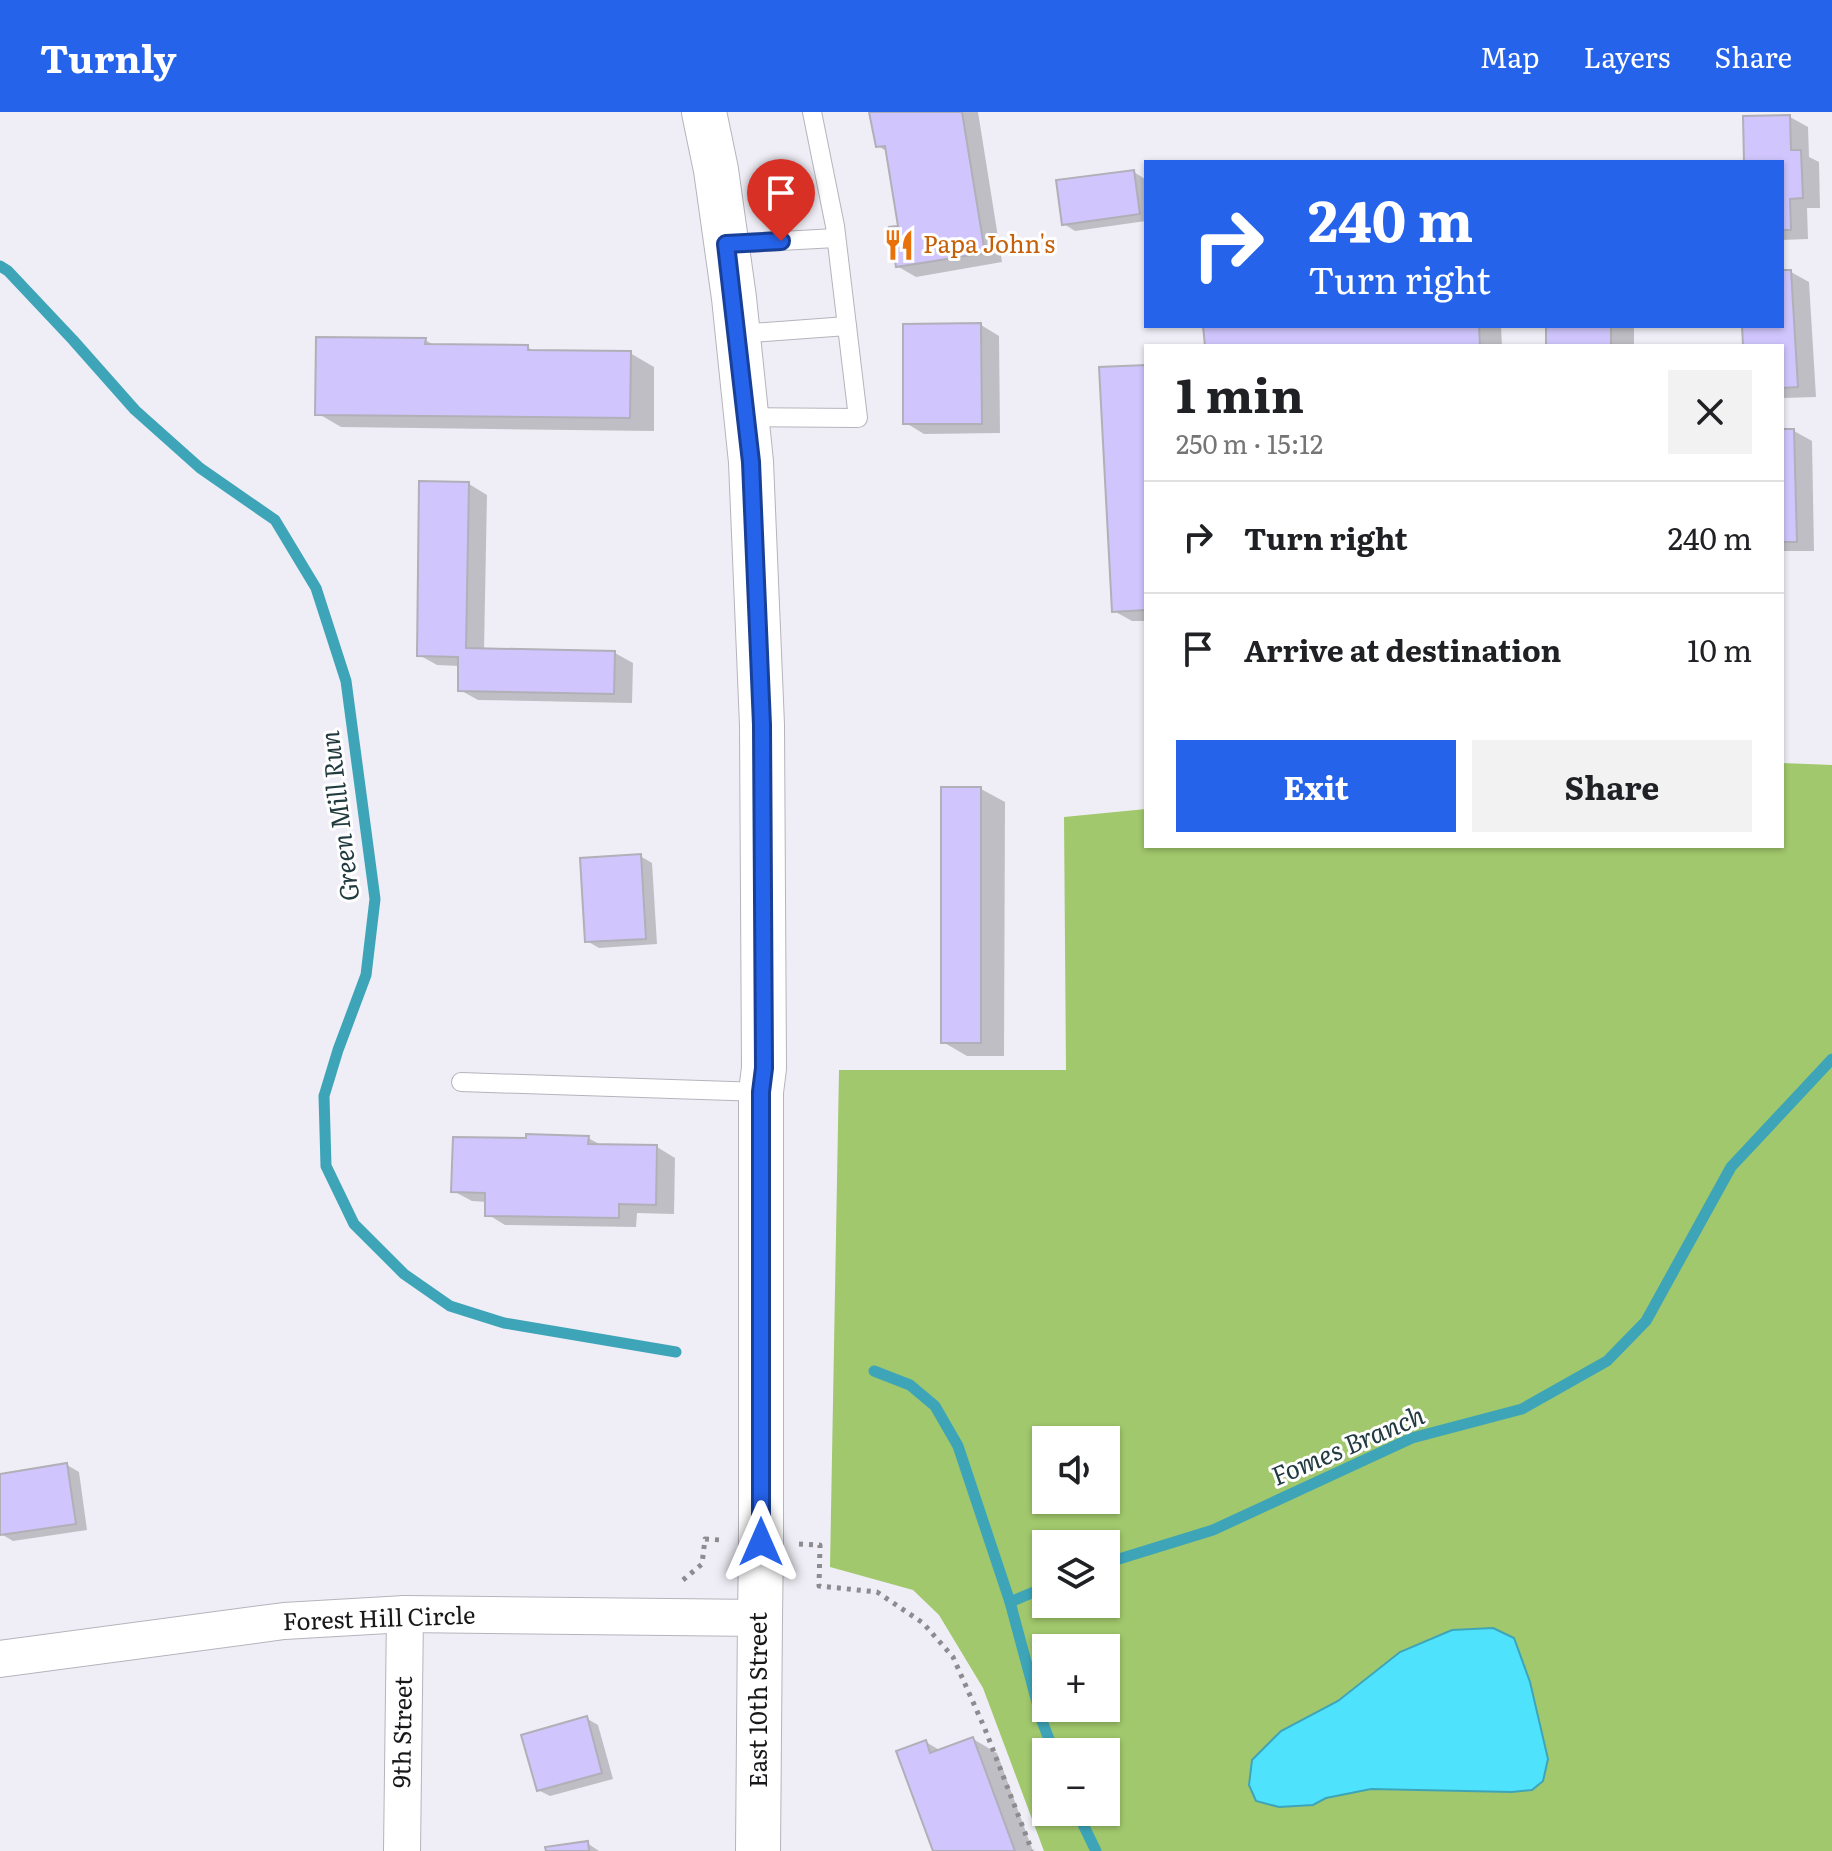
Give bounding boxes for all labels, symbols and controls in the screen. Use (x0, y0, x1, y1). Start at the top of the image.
text: Turnly (40, 28, 177, 85)
text: Map (1480, 35, 1539, 77)
text: Layers (1583, 35, 1670, 77)
text: Share (1714, 35, 1792, 77)
pin (747, 159, 815, 241)
icon: arrive (759, 171, 803, 215)
text: 240 m (1308, 176, 1473, 259)
icon: right (1176, 192, 1280, 296)
place label: Papa John's (923, 225, 1055, 260)
restaurant icon: Papa John's (882, 228, 916, 262)
text: Turn right (1308, 252, 1491, 305)
text: 1 min (1176, 357, 1304, 428)
button: close (1668, 370, 1752, 454)
text: 250 m · 15:12 (1176, 423, 1323, 462)
icon: right (1176, 515, 1220, 559)
text: Turn right (1244, 515, 1408, 559)
text: 240 m (1668, 515, 1752, 559)
icon: arrive (1176, 627, 1220, 671)
text: Arrive at destination (1244, 627, 1561, 671)
text: 10 m (1687, 627, 1752, 671)
water label: Green Mill Run (308, 728, 367, 904)
button: Exit (1176, 740, 1456, 832)
button: Share (1472, 740, 1752, 832)
water label: Fomes Branch (1264, 1394, 1430, 1494)
map controls (1032, 1426, 1120, 1826)
button: sound (1032, 1426, 1120, 1514)
position arrow (719, 1500, 803, 1584)
button: layers (1032, 1530, 1120, 1618)
street label: Forest Hill Circle (282, 1596, 476, 1637)
street label: East 10th Street (739, 1612, 774, 1788)
button: + (1032, 1634, 1120, 1722)
street label: 9th Street (382, 1676, 419, 1788)
button: − (1032, 1738, 1120, 1826)

